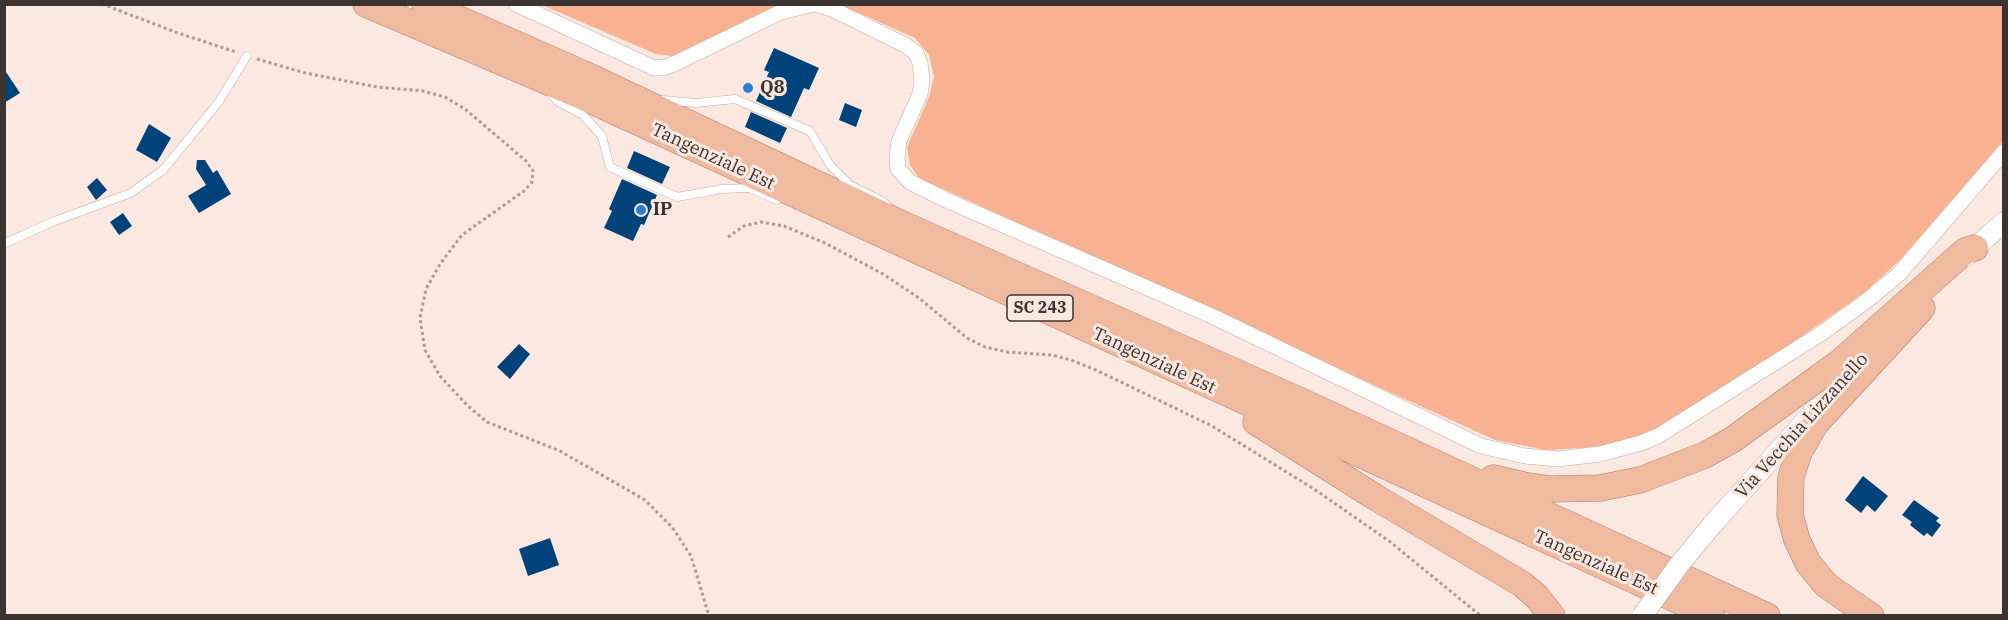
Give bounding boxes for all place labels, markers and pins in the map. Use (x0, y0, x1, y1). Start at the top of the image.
place label: Q8 (760, 77, 784, 99)
marker: Q8 (741, 81, 755, 95)
place label: IP (653, 199, 672, 221)
marker: IP (634, 203, 648, 217)

